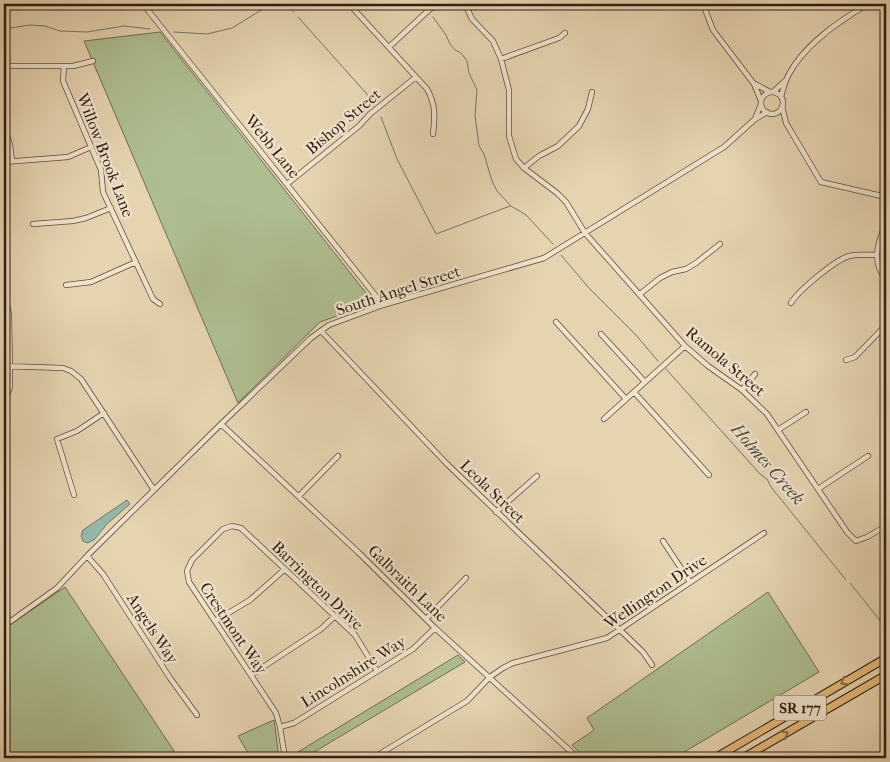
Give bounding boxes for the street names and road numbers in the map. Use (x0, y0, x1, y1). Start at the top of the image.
street label: Bishop Street (302, 84, 385, 158)
street label: Willow Brook Lane (73, 90, 138, 220)
street label: Webb Lane (240, 110, 304, 182)
street label: South Angel Street (334, 261, 463, 320)
street label: Ramola Street (682, 323, 770, 400)
street label: Leola Street (456, 456, 529, 527)
street label: Barrington Drive (268, 537, 367, 634)
street label: Galbraith Lane (364, 541, 451, 626)
street label: Wellington Drive (600, 550, 710, 633)
street label: Crestmont Way (196, 579, 272, 678)
street label: Angels Way (122, 589, 183, 667)
street label: Lincolnshire Way (297, 631, 410, 711)
road number: SR 177 (774, 696, 826, 720)

